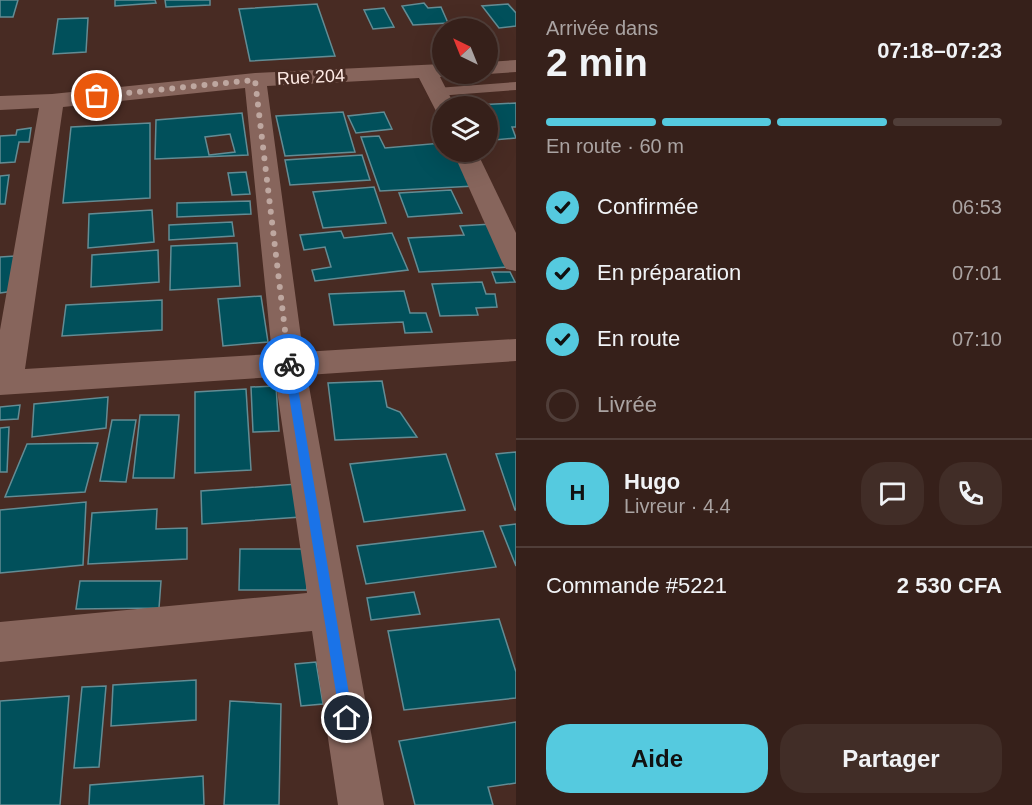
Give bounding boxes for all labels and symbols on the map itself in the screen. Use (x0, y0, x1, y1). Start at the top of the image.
north arrow (432, 18, 498, 84)
street label: Rue 204 (276, 65, 346, 89)
pin (71, 70, 122, 121)
courier (259, 334, 319, 394)
pin (321, 692, 372, 743)

